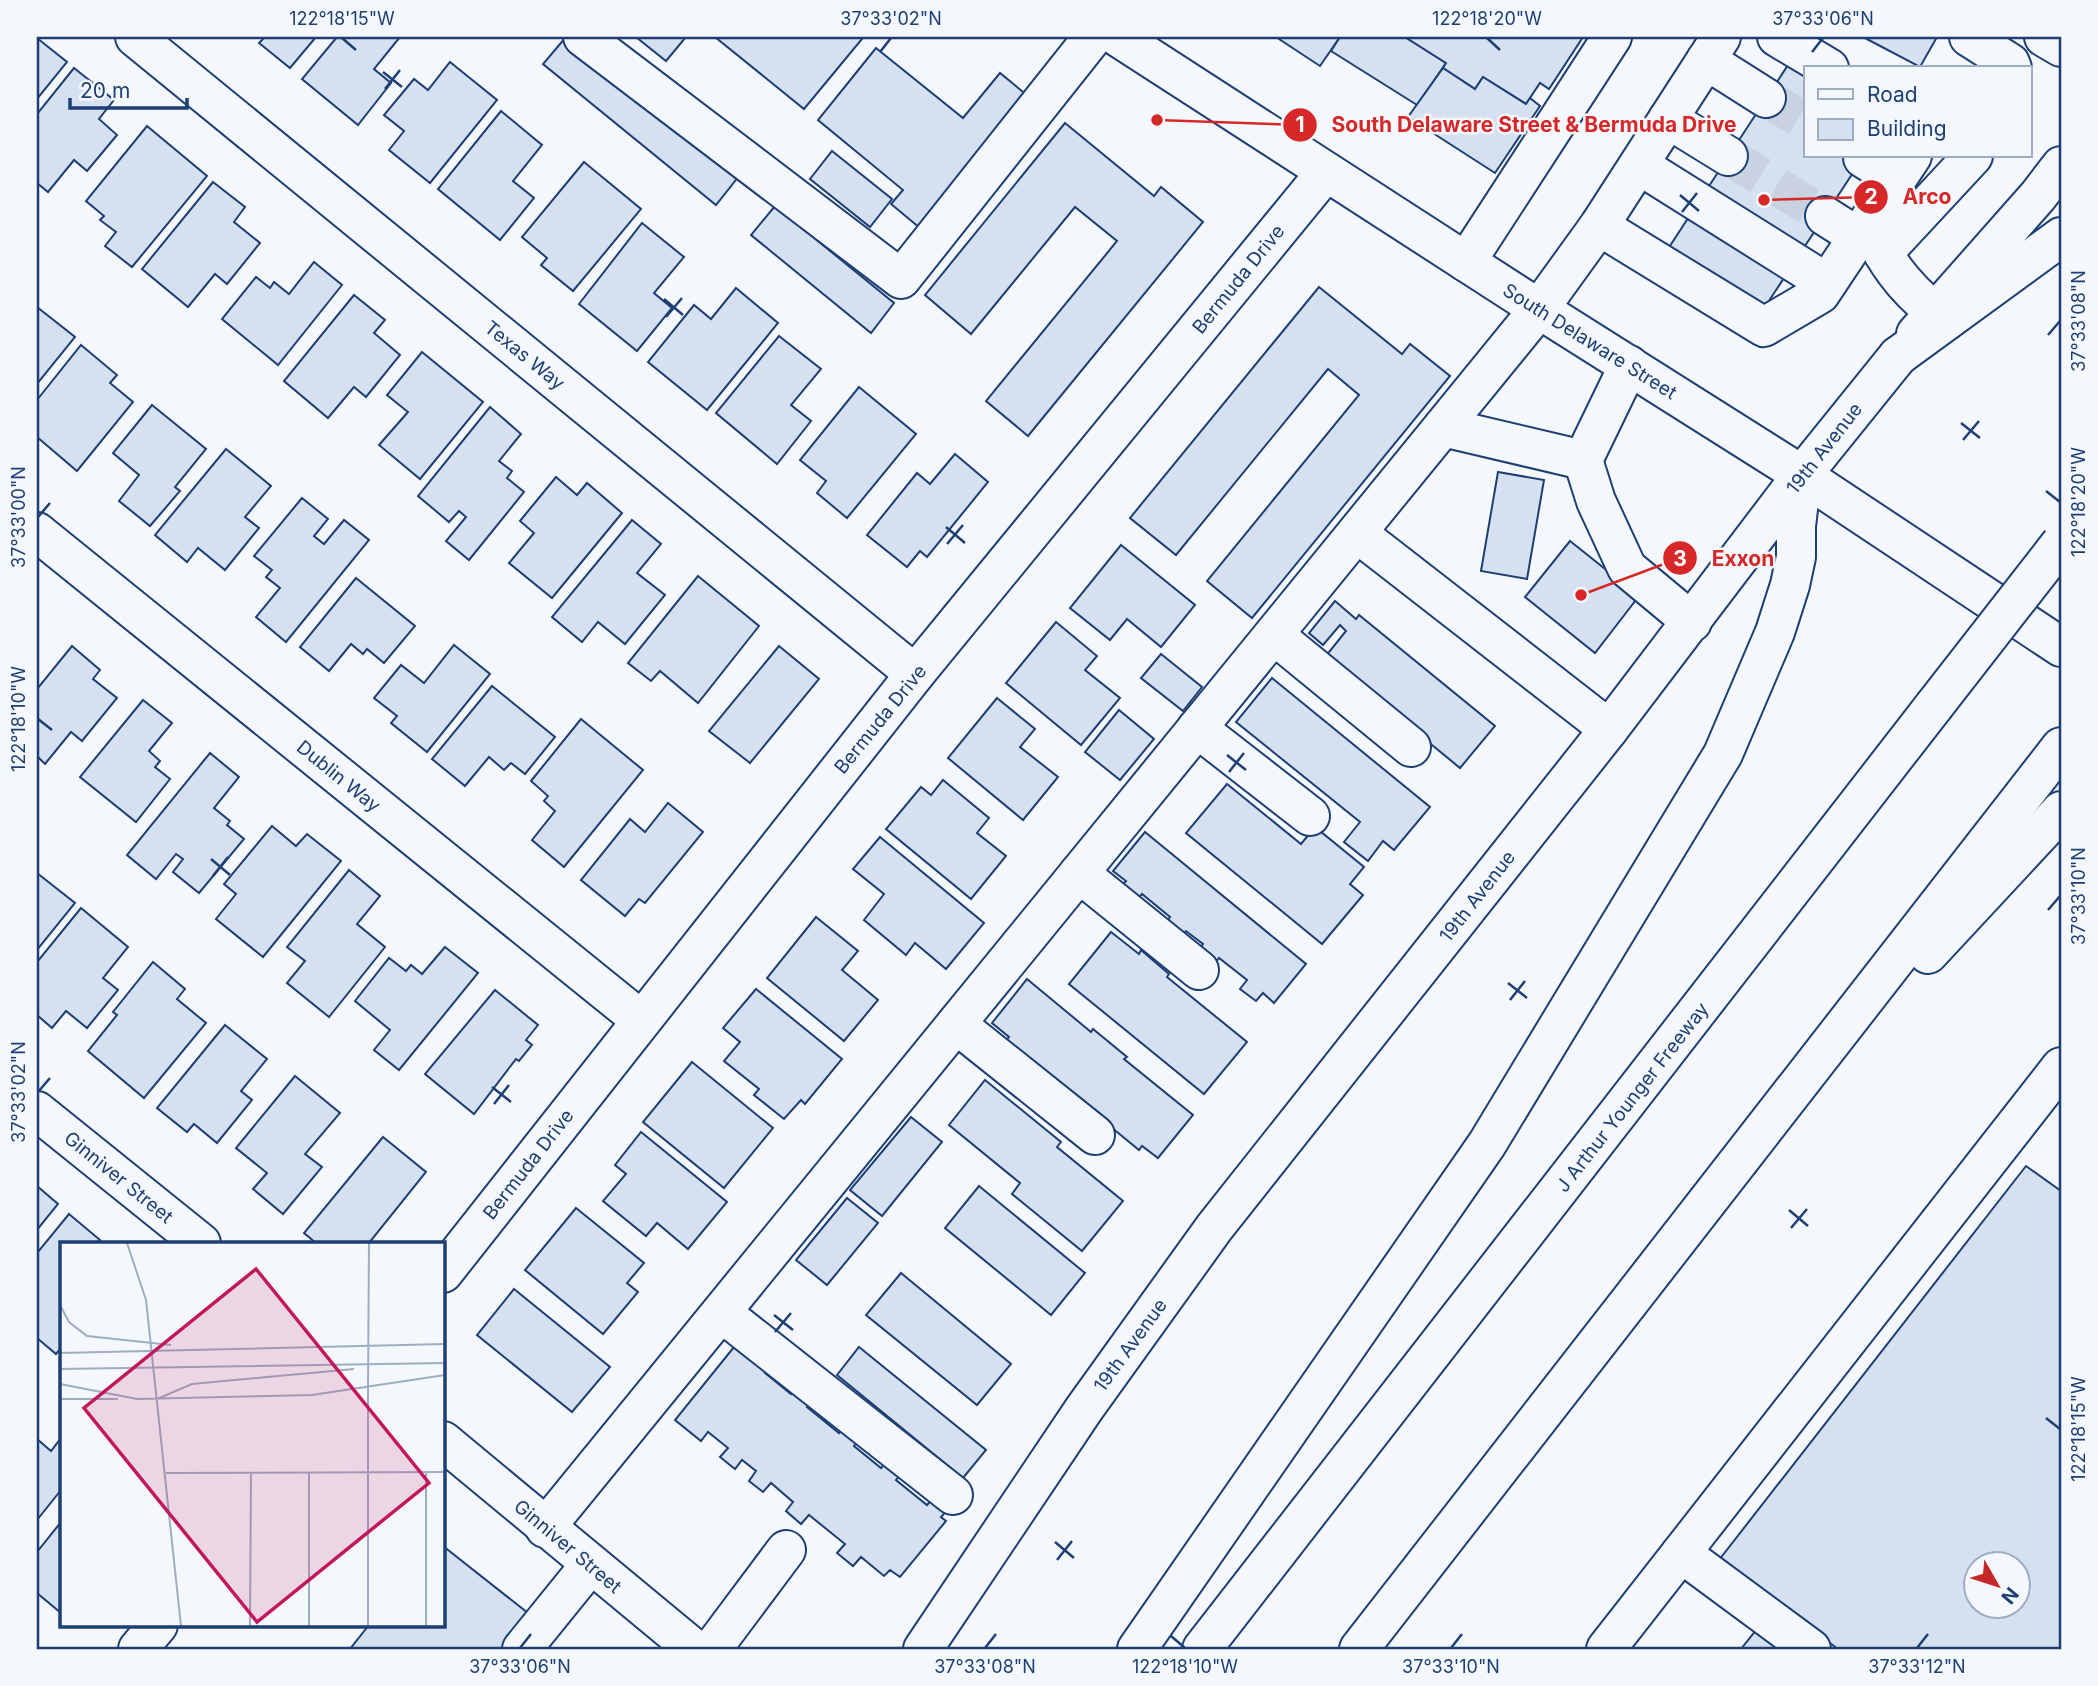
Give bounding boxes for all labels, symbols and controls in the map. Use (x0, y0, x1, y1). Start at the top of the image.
text: 122°18'15"W (289, 8, 395, 29)
text: 37°33'02"N (840, 8, 942, 29)
text: 122°18'20"W (1432, 8, 1542, 29)
text: 37°33'06"N (1772, 8, 1874, 29)
scale bar (70, 66, 187, 110)
legend (1804, 66, 2032, 158)
text: 20 m (80, 78, 130, 103)
text: Road (1867, 82, 1918, 107)
callout: South Delaware Street & Bermuda Drive (1283, 104, 1751, 146)
text: 1 (1295, 112, 1305, 137)
text: South Delaware Street & Bermuda Drive (1332, 112, 1736, 137)
text: Building (1867, 116, 1947, 141)
callout: Arco (1854, 176, 1966, 218)
text: 2 (1864, 184, 1878, 209)
text: Arco (1903, 184, 1952, 209)
street label: Bermuda Drive (1187, 220, 1289, 338)
text: 37°33'08"N (2068, 270, 2089, 372)
street label: South Delaware Street (1499, 278, 1681, 404)
street label: Texas Way (480, 316, 570, 395)
street label: 19th Avenue (1782, 398, 1867, 498)
text: 122°18'20"W (2068, 447, 2089, 557)
text: 37°33'00"N (8, 466, 29, 568)
callout: Exxon (1663, 537, 1788, 579)
text: 3 (1673, 546, 1687, 571)
text: Exxon (1712, 546, 1774, 571)
street label: Bermuda Drive (829, 660, 931, 778)
text: 122°18'10"W (8, 666, 29, 772)
street label: Dublin Way (292, 736, 385, 817)
street label: 19th Avenue (1435, 846, 1520, 946)
text: 37°33'10"N (2068, 847, 2089, 945)
street label: J Arthur Younger Freeway (1551, 998, 1714, 1197)
text: 37°33'02"N (8, 1041, 29, 1143)
street label: Bermuda Drive (478, 1105, 579, 1224)
street label: Ginniver Street (60, 1126, 178, 1228)
inset map (60, 1242, 444, 1626)
street label: 19th Avenue (1089, 1294, 1172, 1396)
text: 122°18'15"W (2068, 1376, 2089, 1482)
street label: Ginniver Street (509, 1495, 626, 1598)
north arrow (1962, 1550, 2032, 1620)
text: N (1996, 1583, 2023, 1608)
text: 37°33'06"N (469, 1656, 571, 1677)
text: 37°33'08"N (934, 1656, 1036, 1677)
text: 122°18'10"W (1132, 1656, 1238, 1677)
text: 37°33'10"N (1402, 1656, 1500, 1677)
text: 37°33'12"N (1868, 1656, 1966, 1677)

